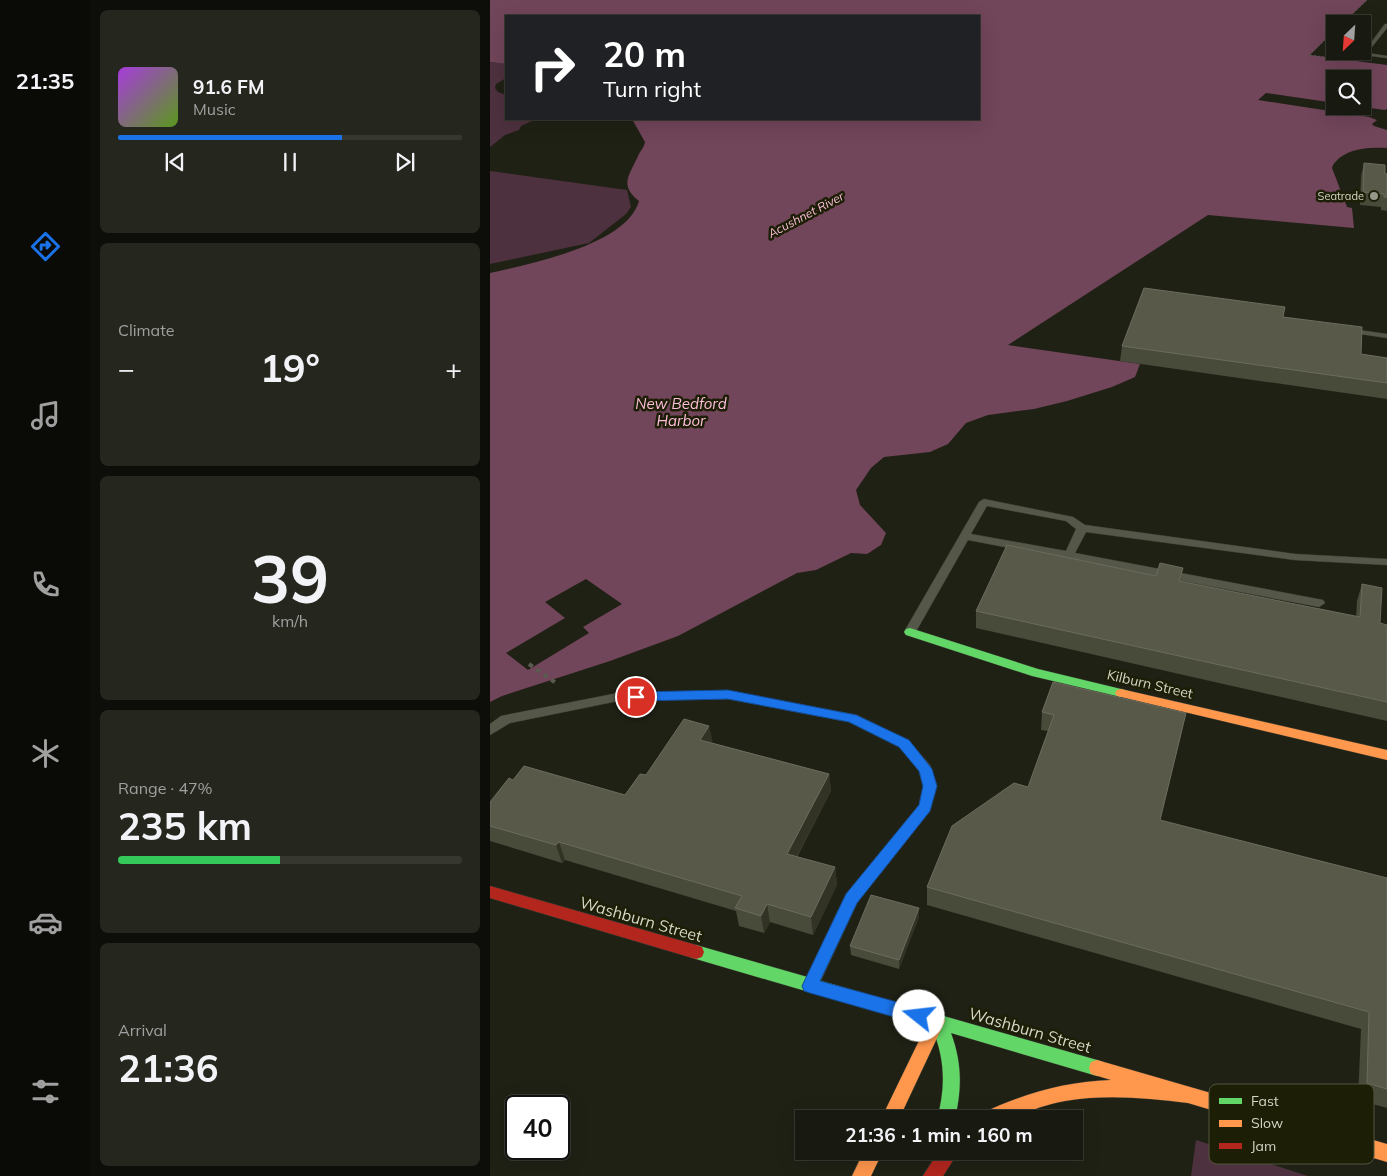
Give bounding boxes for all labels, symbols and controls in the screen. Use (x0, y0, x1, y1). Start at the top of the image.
north arrow (1326, 15, 1371, 60)
map controls (1326, 15, 1371, 115)
text: 20 m (603, 32, 686, 76)
icon: right (520, 35, 585, 100)
text: 21:35 (16, 67, 74, 95)
button: search (1326, 70, 1371, 115)
text: 91.6 FM (193, 75, 265, 99)
text: Turn right (603, 75, 701, 103)
text: Music (193, 99, 236, 119)
icon: previous (161, 148, 189, 176)
icon: pause (276, 148, 304, 176)
icon: next (391, 148, 419, 176)
water label: Acushnet River (764, 188, 847, 241)
place label: Seatrade (1318, 189, 1364, 203)
marker: Seatrade (1368, 190, 1380, 202)
icon: directions (28, 229, 63, 264)
text: Climate (118, 320, 174, 340)
text: 19° (260, 344, 320, 392)
text: − (118, 351, 135, 386)
text: + (445, 351, 462, 386)
water label: New Bedford Harbor (635, 394, 727, 430)
icon: music (28, 398, 63, 433)
text: 39 (251, 538, 329, 619)
icon: phone (28, 567, 63, 602)
text: km/h (272, 611, 308, 631)
street label: Kilburn Street (1105, 665, 1195, 703)
pin (615, 676, 657, 718)
icon: arrive (622, 683, 650, 711)
icon: climate (28, 736, 63, 771)
text: Range · 47% (118, 778, 213, 798)
text: 235 km (118, 802, 252, 850)
street label: Washburn Street (578, 892, 705, 946)
icon: car (28, 905, 63, 940)
position arrow (892, 989, 944, 1041)
street label: Washburn Street (967, 1003, 1094, 1057)
text: Arrival (118, 1020, 167, 1040)
text: 21:36 (118, 1044, 219, 1092)
icon: filters (28, 1074, 63, 1109)
legend (1209, 1084, 1374, 1164)
text: Fast (1251, 1092, 1279, 1110)
speed limit sign: 40 (505, 1095, 570, 1160)
text: Slow (1251, 1114, 1283, 1132)
text: 21:36 · 1 min · 160 m (845, 1123, 1033, 1147)
text: Jam (1251, 1137, 1276, 1155)

